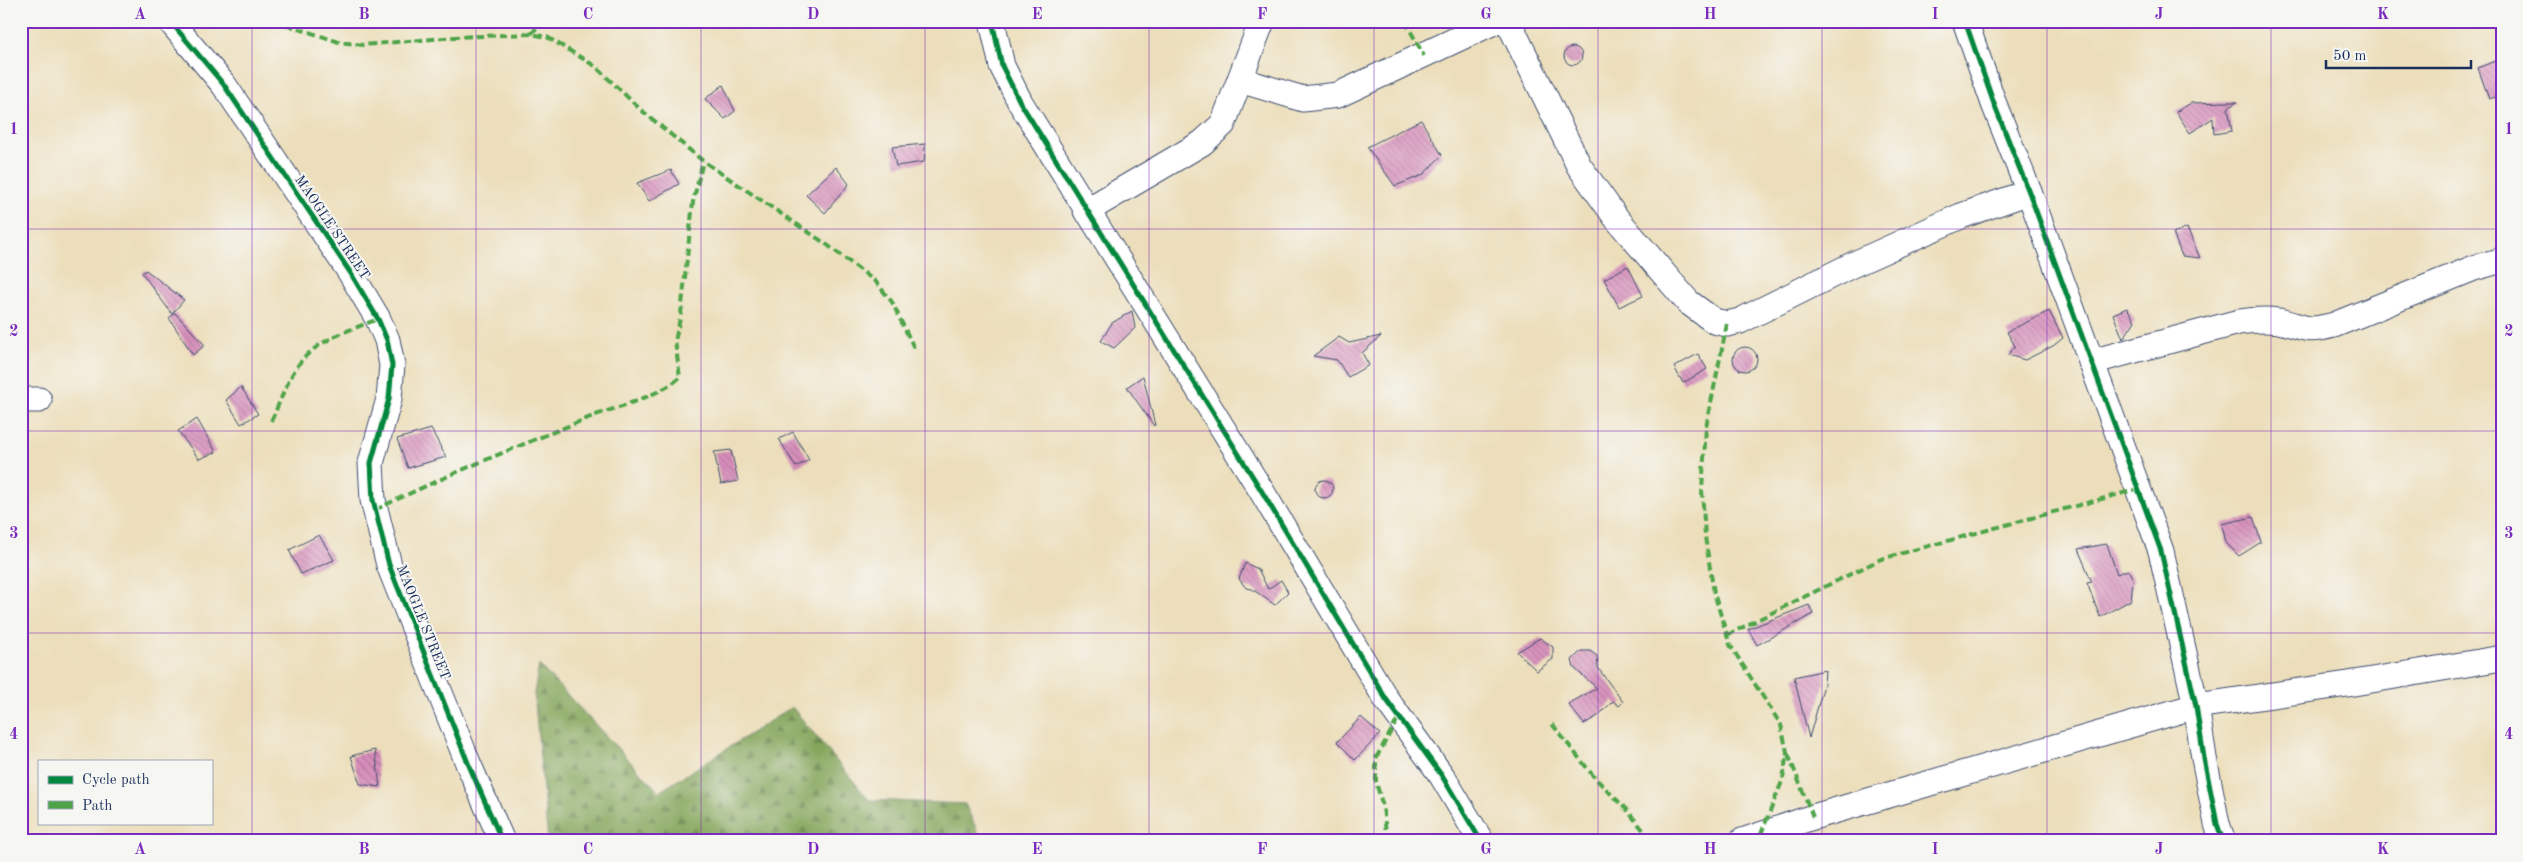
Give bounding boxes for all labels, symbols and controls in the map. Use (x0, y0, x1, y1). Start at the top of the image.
text: A (134, 7, 146, 23)
text: B (358, 7, 370, 23)
text: C (583, 7, 593, 23)
text: D (807, 7, 819, 23)
text: E (1031, 7, 1043, 23)
text: F (1257, 7, 1268, 23)
text: G (1480, 7, 1492, 23)
text: H (1703, 7, 1717, 23)
text: I (1931, 7, 1939, 23)
text: J (2155, 7, 2164, 23)
text: K (2377, 7, 2389, 23)
scale bar (2326, 38, 2470, 70)
text: 50 m (2333, 49, 2367, 64)
text: 1 (9, 122, 19, 138)
text: 1 (2504, 122, 2514, 138)
street label: MAOGLE STREET (292, 173, 372, 282)
text: 2 (9, 324, 19, 340)
text: 2 (2504, 324, 2514, 340)
text: 3 (9, 526, 19, 542)
text: 3 (2504, 526, 2514, 542)
street label: MAOGLE STREET (394, 563, 453, 682)
text: 4 (9, 727, 19, 743)
text: 4 (2504, 727, 2514, 743)
legend (38, 760, 212, 824)
text: Cycle path (82, 773, 150, 788)
text: Path (82, 799, 112, 814)
text: A (134, 842, 146, 858)
text: B (358, 842, 370, 858)
text: C (583, 842, 593, 858)
text: D (807, 842, 819, 858)
text: E (1031, 842, 1043, 858)
text: F (1257, 842, 1268, 858)
text: G (1480, 842, 1492, 858)
text: H (1703, 842, 1717, 858)
text: I (1931, 842, 1939, 858)
text: J (2155, 842, 2164, 858)
text: K (2377, 842, 2389, 858)

